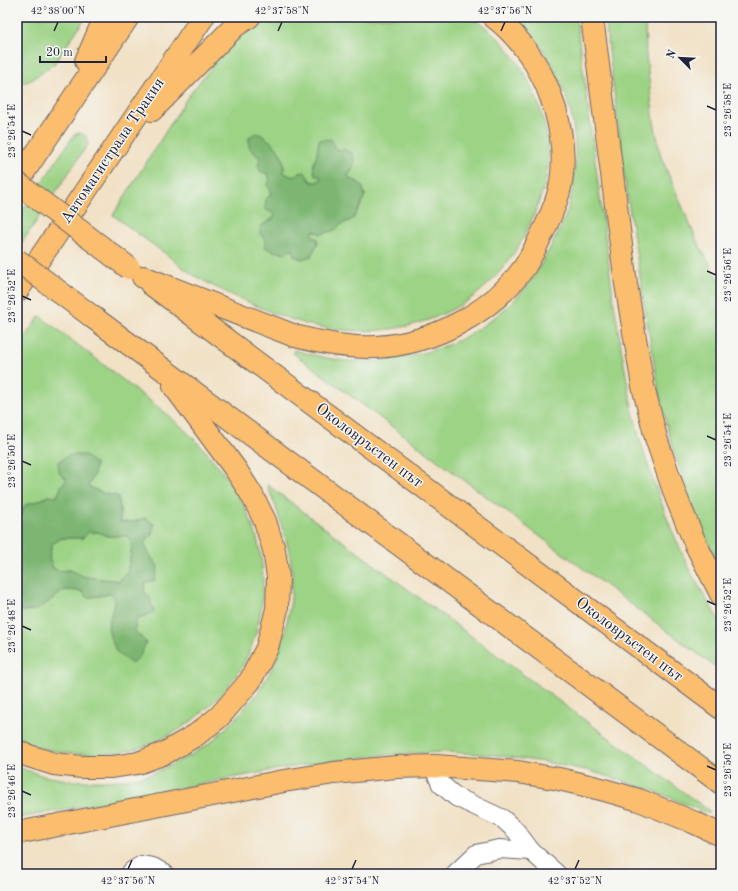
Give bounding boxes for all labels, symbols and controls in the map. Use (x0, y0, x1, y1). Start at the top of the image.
text: 42°38'00"N (31, 6, 86, 16)
text: 42°37'58"N (255, 6, 310, 16)
text: 42°37'56"N (478, 6, 533, 16)
scale bar (40, 38, 106, 64)
north arrow (660, 38, 700, 78)
text: 20 m (46, 47, 73, 59)
text: N (666, 48, 679, 61)
street label: Автомагистрала Тракия (58, 75, 168, 227)
text: 23°26'58"E (723, 83, 733, 137)
text: 23°26'54"E (7, 104, 17, 158)
text: 23°26'56"E (723, 248, 733, 302)
text: 23°26'52"E (7, 269, 17, 323)
street label: Околовръстен път (313, 401, 425, 491)
text: 23°26'54"E (723, 413, 733, 467)
text: 23°26'50"E (7, 434, 17, 488)
text: 23°26'52"E (723, 578, 733, 632)
street label: Околовръстен път (573, 595, 685, 685)
text: 23°26'48"E (7, 599, 17, 653)
text: 23°26'50"E (723, 743, 733, 797)
text: 23°26'46"E (7, 764, 17, 818)
text: 42°37'56"N (101, 876, 156, 886)
text: 42°37'54"N (325, 876, 380, 886)
text: 42°37'52"N (548, 876, 603, 886)

